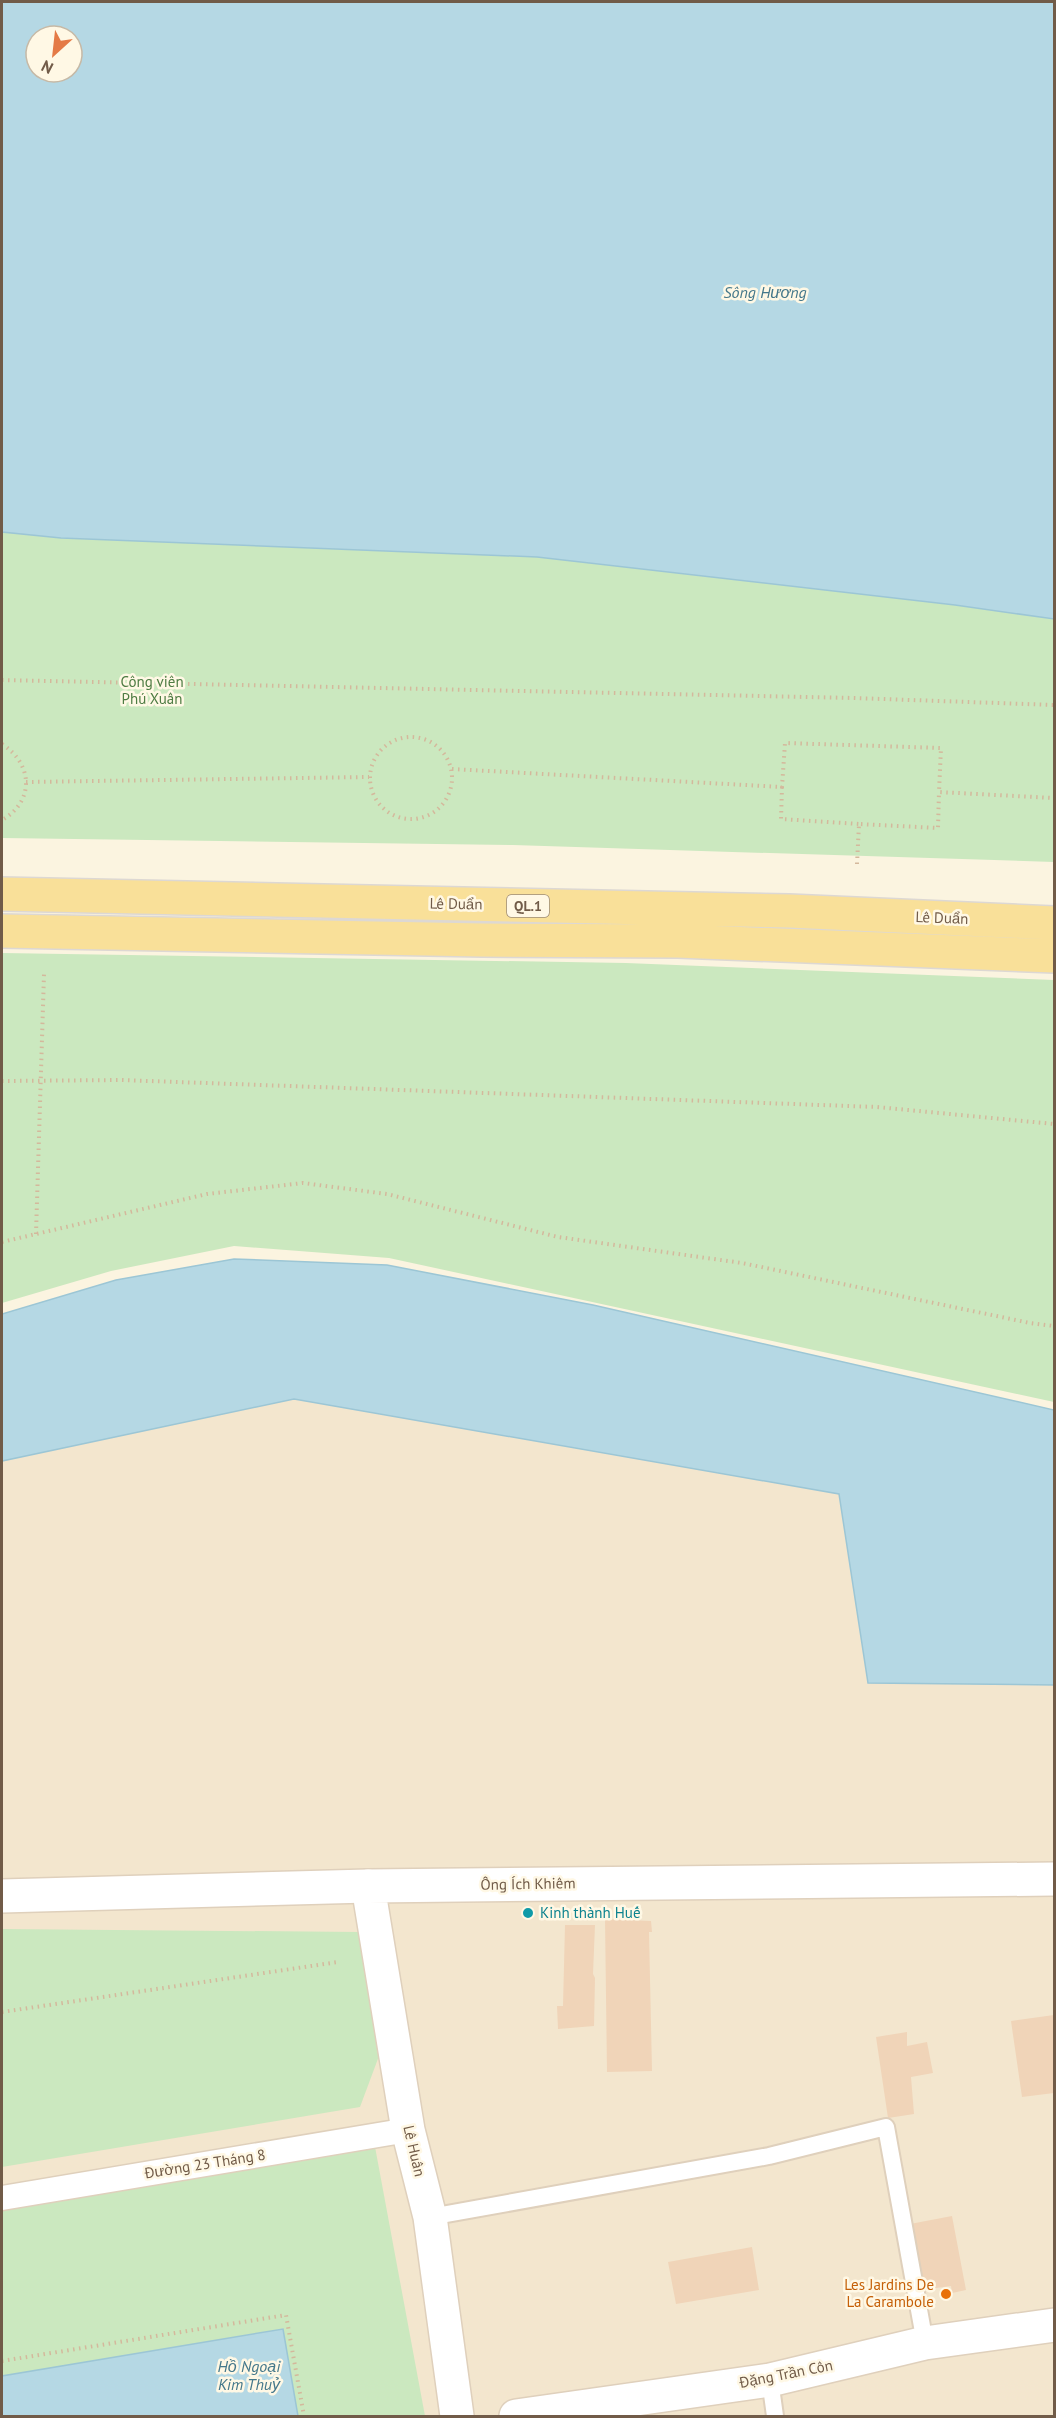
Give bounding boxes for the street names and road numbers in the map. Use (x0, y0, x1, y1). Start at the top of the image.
street label: Lê Duẩn (429, 894, 483, 913)
road number: QL.1 (507, 895, 549, 917)
street label: Lê Duẩn (915, 907, 969, 928)
street label: Ông Ích Khiêm (480, 1873, 576, 1894)
street label: Lê Huân (399, 2123, 430, 2179)
street label: Đường 23 Tháng 8 (142, 2145, 267, 2183)
street label: Đặng Trần Côn (737, 2355, 834, 2392)

